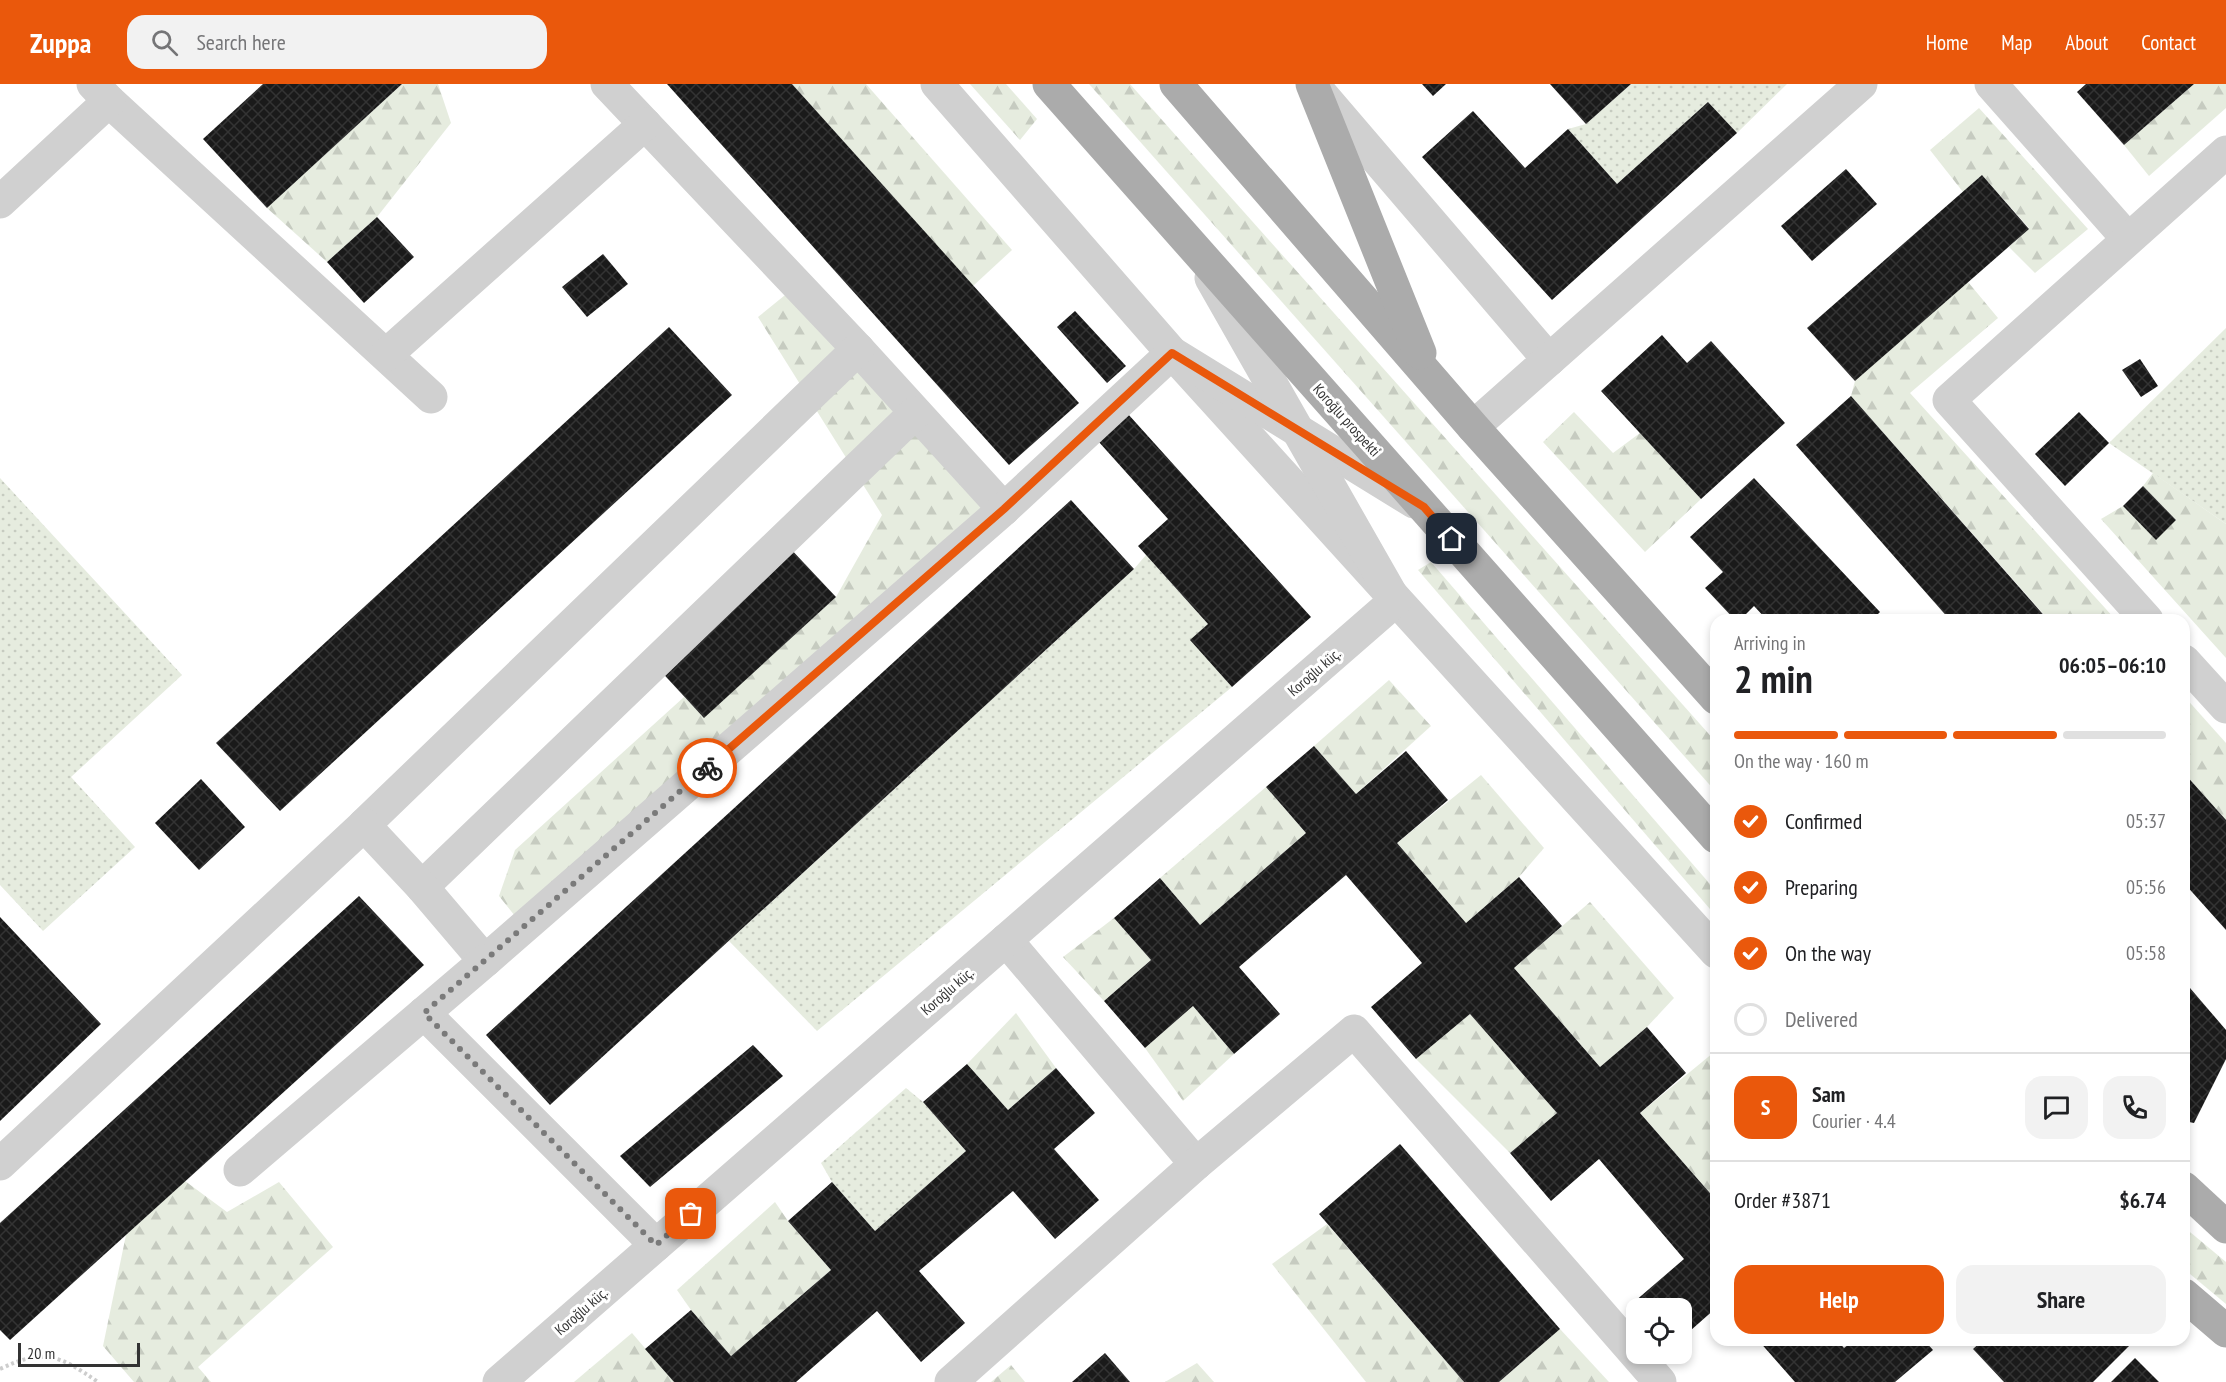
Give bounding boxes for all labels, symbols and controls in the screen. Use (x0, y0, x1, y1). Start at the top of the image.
search box (127, 15, 547, 69)
text: Zuppa (30, 24, 91, 61)
icon: search (148, 26, 181, 59)
text: Search here (196, 28, 286, 56)
text: Home (1926, 29, 1968, 56)
text: Map (2001, 29, 2032, 56)
text: About (2065, 29, 2108, 56)
text: Contact (2141, 29, 2196, 56)
street label: Koroğlu prospekti (1309, 380, 1385, 460)
pin (1426, 513, 1477, 564)
icon: home (1435, 522, 1468, 555)
text: Arriving in (1734, 630, 1806, 656)
street label: Koroğlu küç. (1284, 644, 1345, 700)
text: 06:05–06:10 (2059, 651, 2166, 679)
text: 2 min (1734, 653, 1813, 704)
courier (677, 738, 737, 798)
text: On the way · 160 m (1734, 748, 1869, 774)
icon: bike (691, 752, 724, 785)
icon: check (1734, 805, 1767, 838)
text: Confirmed (1785, 807, 1862, 835)
text: 05:37 (2126, 808, 2166, 834)
icon: check (1734, 871, 1767, 904)
text: Preparing (1785, 873, 1858, 901)
text: 05:56 (2126, 874, 2166, 900)
icon: check (1734, 937, 1767, 970)
text: On the way (1785, 939, 1871, 967)
text: 05:58 (2126, 940, 2166, 966)
street label: Koroğlu küç. (917, 963, 978, 1019)
text: Delivered (1785, 1005, 1858, 1033)
button: chat (2025, 1076, 2088, 1139)
button: phone (2103, 1076, 2166, 1139)
text: Sam (1812, 1080, 1845, 1108)
text: S (1761, 1093, 1770, 1121)
text: Courier · 4.4 (1812, 1108, 1896, 1134)
text: Order #3871 (1734, 1186, 1831, 1214)
text: $6.74 (2119, 1186, 2166, 1214)
pin (665, 1188, 716, 1239)
icon: bag (674, 1197, 707, 1230)
button: Help (1734, 1265, 1944, 1334)
button: Share (1956, 1265, 2166, 1334)
street label: Koroğlu küç. (551, 1283, 612, 1339)
map controls (1626, 1298, 1692, 1364)
button: locate (1626, 1298, 1692, 1364)
scale bar (18, 1340, 140, 1368)
text: 20 m (27, 1343, 55, 1363)

